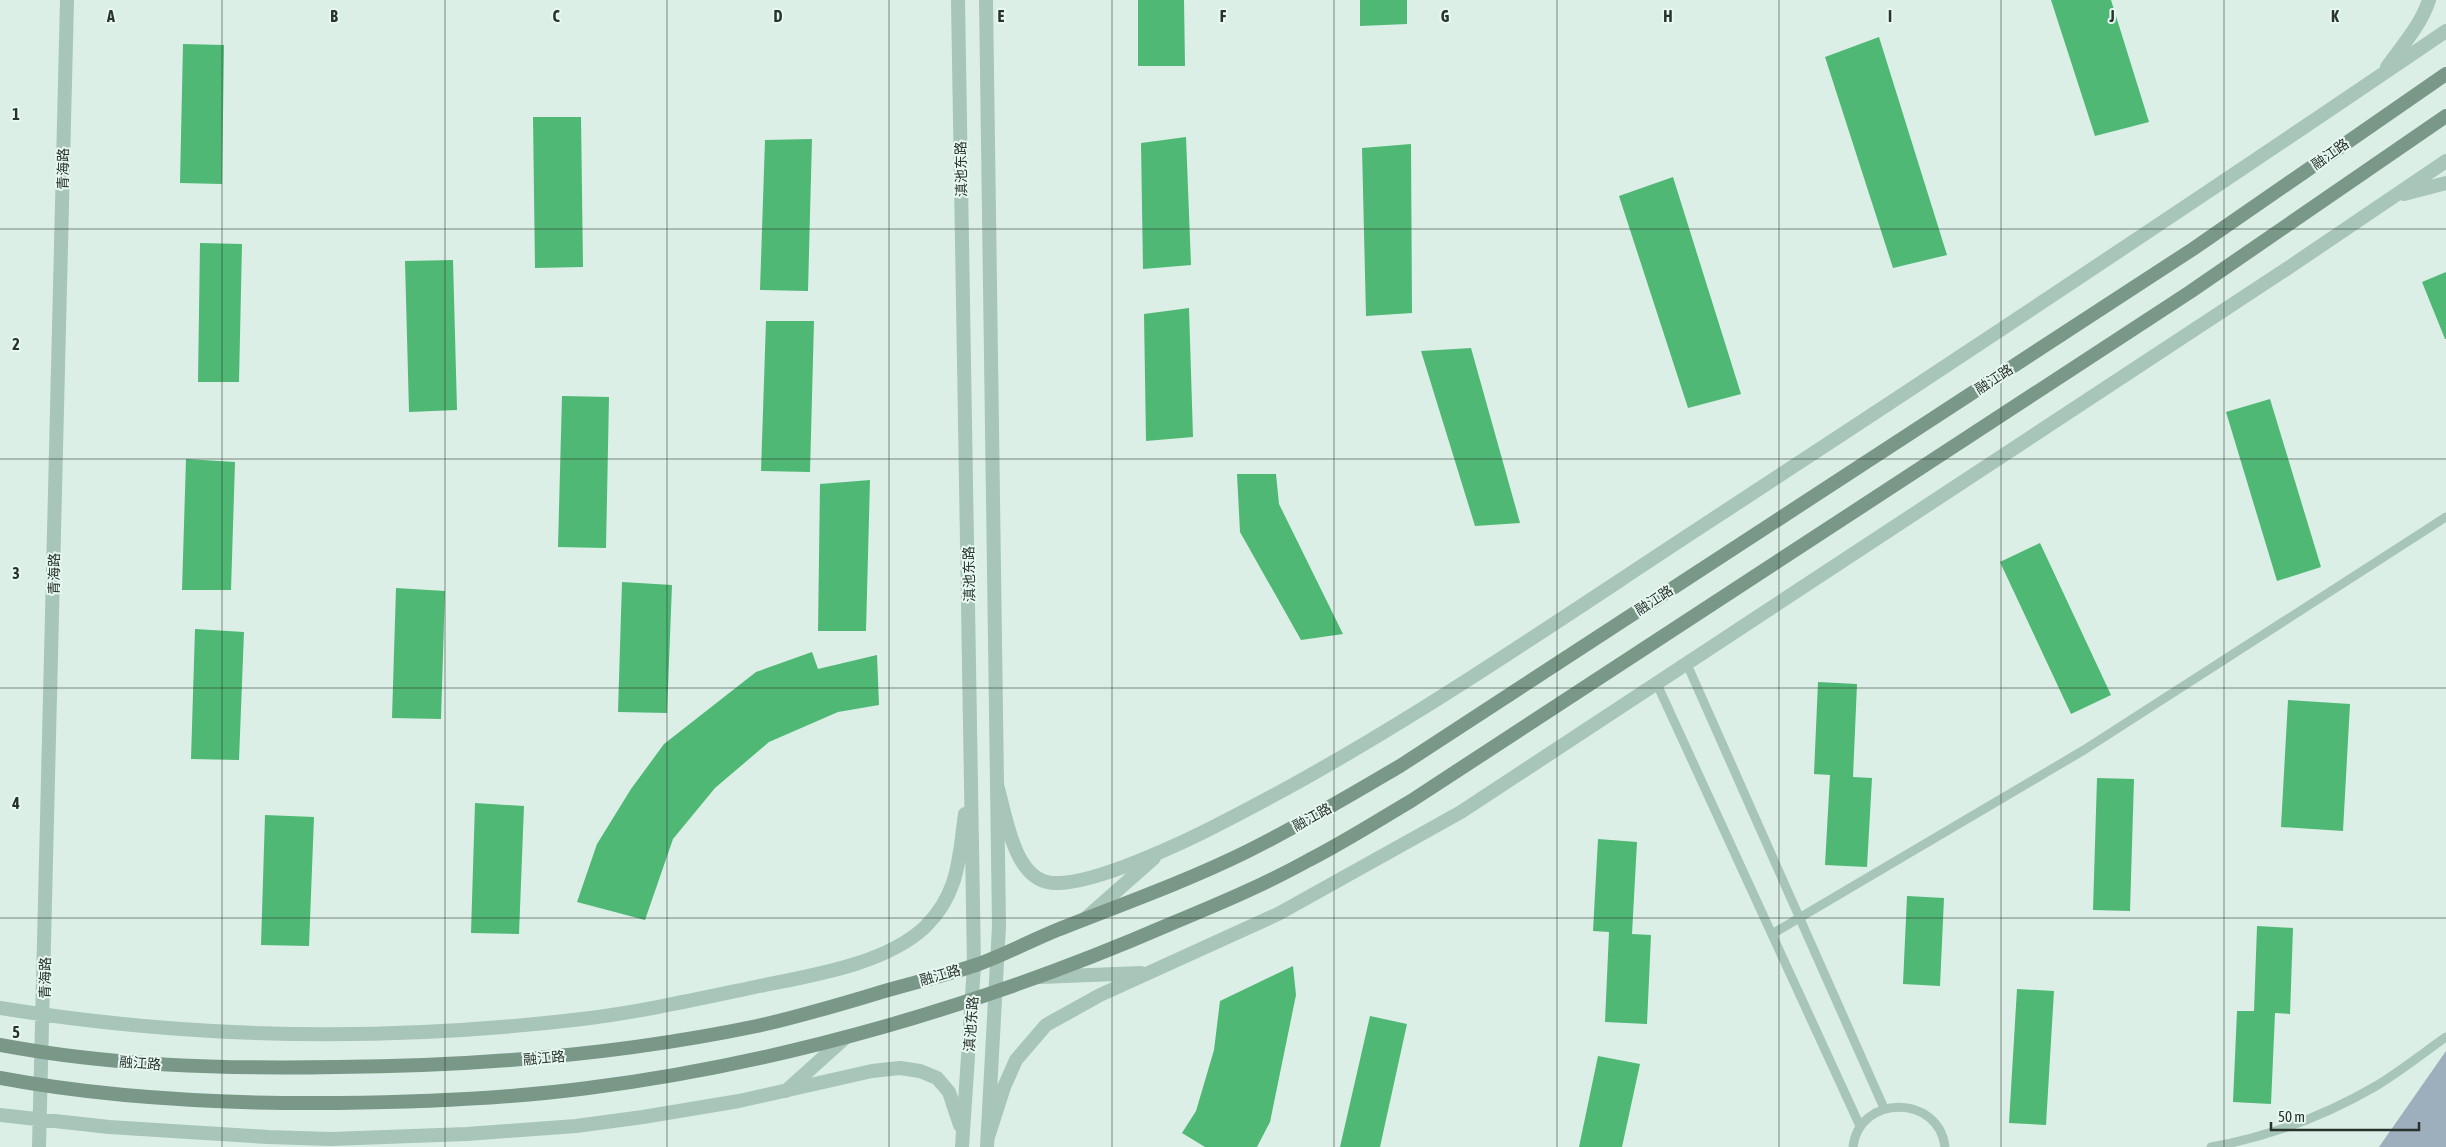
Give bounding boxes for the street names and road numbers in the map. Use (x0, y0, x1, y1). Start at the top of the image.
street label: 融江路 (2308, 135, 2352, 173)
street label: 滇池东路 (953, 141, 969, 197)
street label: 青海路 (55, 148, 71, 190)
street label: 融江路 (1972, 361, 2016, 397)
street label: 滇池东路 (961, 546, 977, 602)
street label: 青海路 (46, 553, 62, 595)
street label: 融江路 (1632, 582, 1676, 618)
street label: 融江路 (1290, 800, 1334, 834)
street label: 青海路 (37, 957, 53, 999)
street label: 融江路 (918, 962, 962, 988)
street label: 滇池东路 (961, 996, 981, 1052)
street label: 融江路 (522, 1048, 566, 1068)
street label: 融江路 (118, 1054, 162, 1072)

